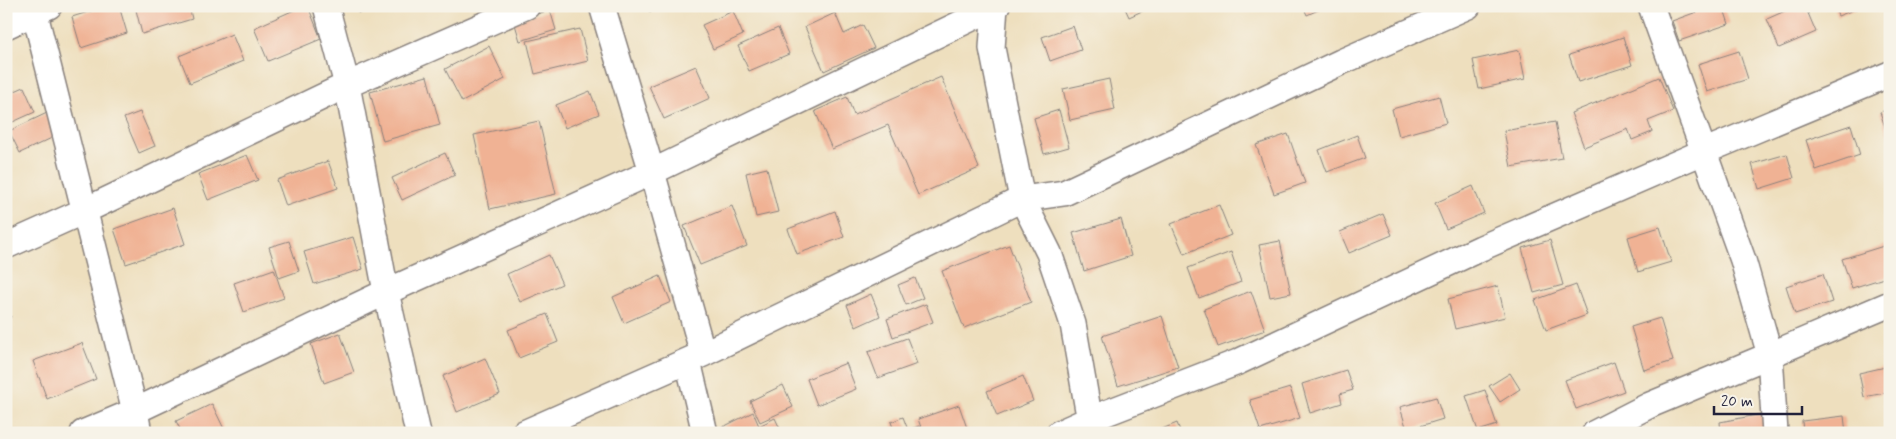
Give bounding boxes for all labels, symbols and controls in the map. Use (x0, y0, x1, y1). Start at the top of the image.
scale bar (1714, 384, 1801, 416)
text: 20 m (1721, 392, 1753, 412)

